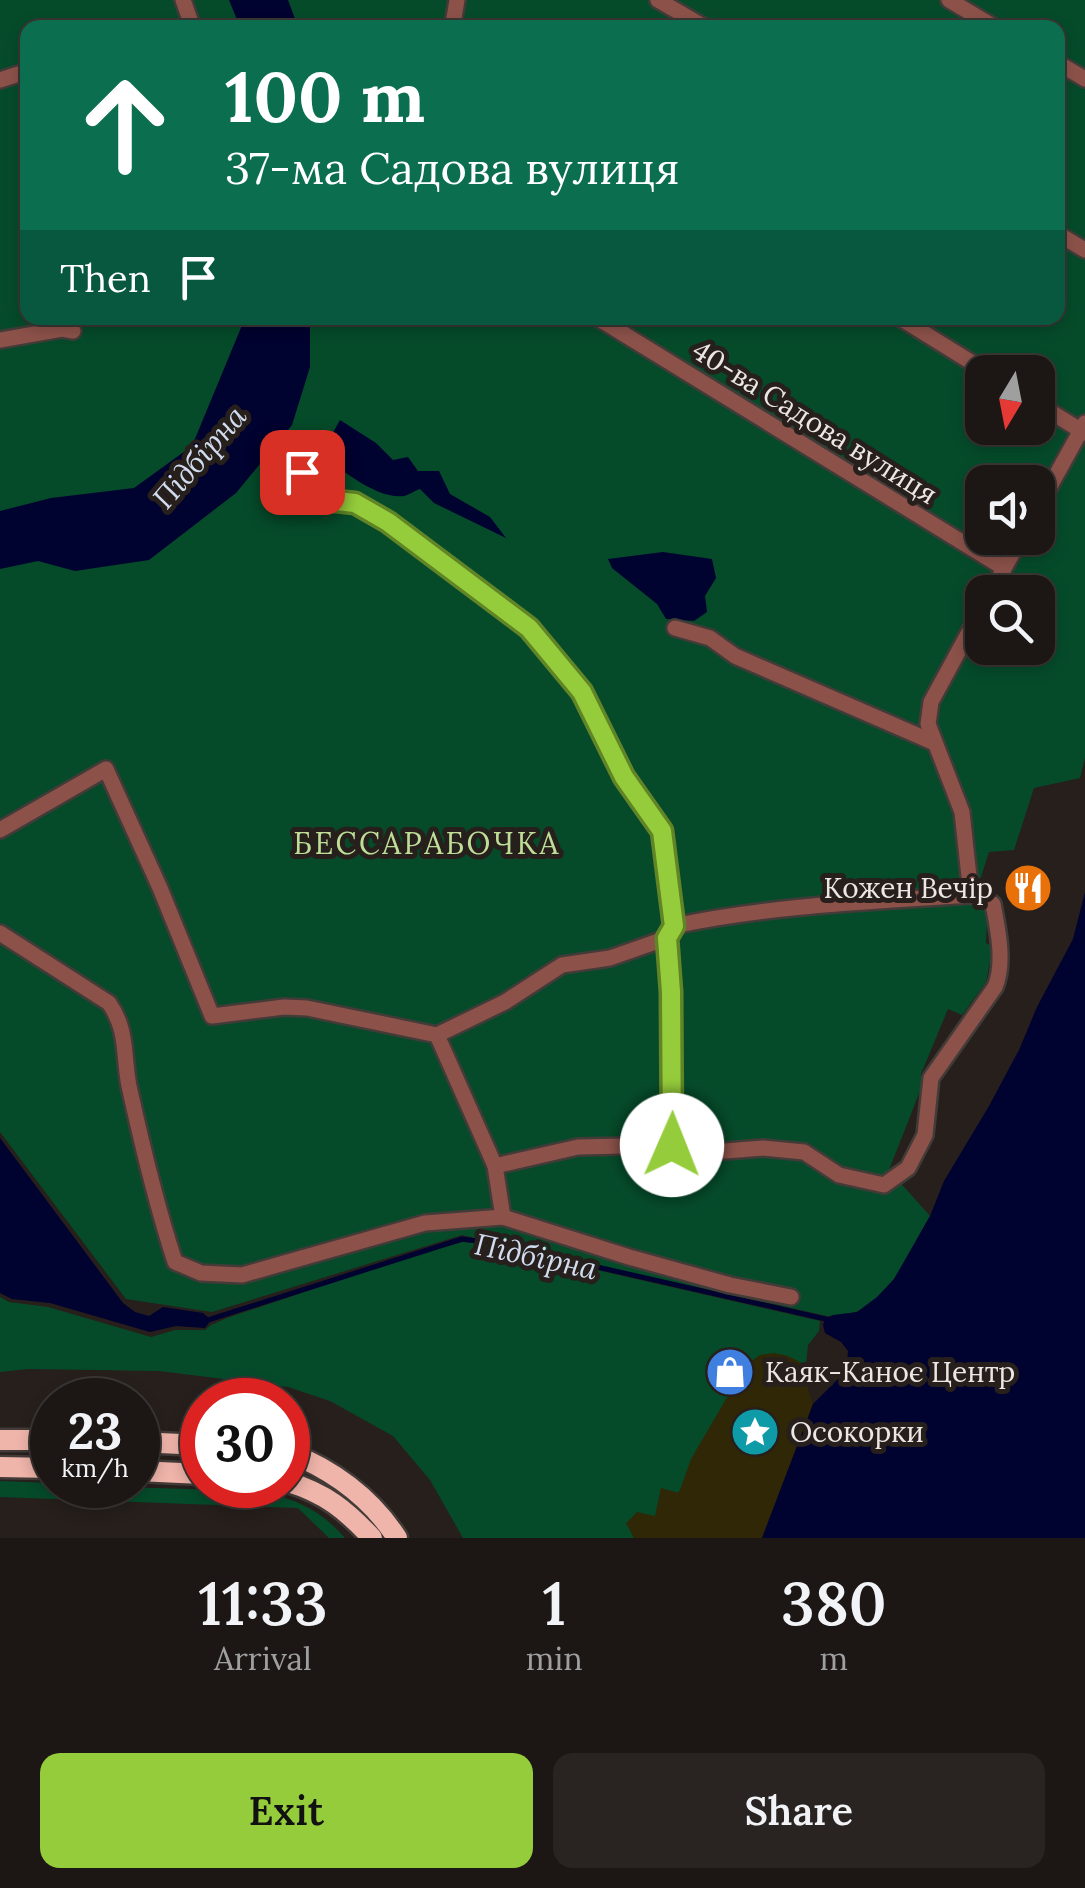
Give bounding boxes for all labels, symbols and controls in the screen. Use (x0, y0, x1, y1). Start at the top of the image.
text: 100 m (225, 52, 425, 141)
icon: ahead (60, 60, 190, 190)
text: 37-ма Садова вулиця (225, 139, 679, 196)
icon: arrive (171, 250, 226, 305)
text: Then (60, 254, 151, 302)
street label: 40-ва Садова вулиця (686, 332, 944, 512)
north arrow (965, 355, 1055, 445)
map controls (965, 355, 1055, 665)
water label: Підбірна (144, 397, 254, 516)
pin (260, 430, 345, 515)
icon: arrive (275, 445, 330, 500)
button: sound (965, 465, 1055, 555)
button: search (965, 575, 1055, 665)
district label: БЕССАРАБОЧКА (293, 824, 561, 862)
restaurant icon: Кожен Вечір (1002, 862, 1054, 914)
place label: Кожен Вечір (823, 870, 993, 906)
position arrow (620, 1093, 724, 1197)
water label: Підбірна (471, 1225, 601, 1288)
shop icon: Каяк-Каноє Центр (704, 1346, 756, 1398)
place label: Каяк-Каноє Центр (765, 1354, 1015, 1390)
speed limit sign: 30 (180, 1378, 310, 1508)
text: 23 (68, 1399, 122, 1463)
place icon: Осокорки (729, 1406, 781, 1458)
place label: Осокорки (790, 1414, 924, 1450)
text: km/h (61, 1452, 129, 1484)
text: 11:33 (198, 1565, 327, 1641)
text: 1 (543, 1565, 566, 1641)
text: 380 (781, 1565, 887, 1641)
text: Arrival (214, 1638, 312, 1679)
text: min (526, 1638, 583, 1679)
text: m (820, 1638, 848, 1679)
button: Exit (40, 1753, 533, 1868)
button: Share (553, 1753, 1045, 1868)

